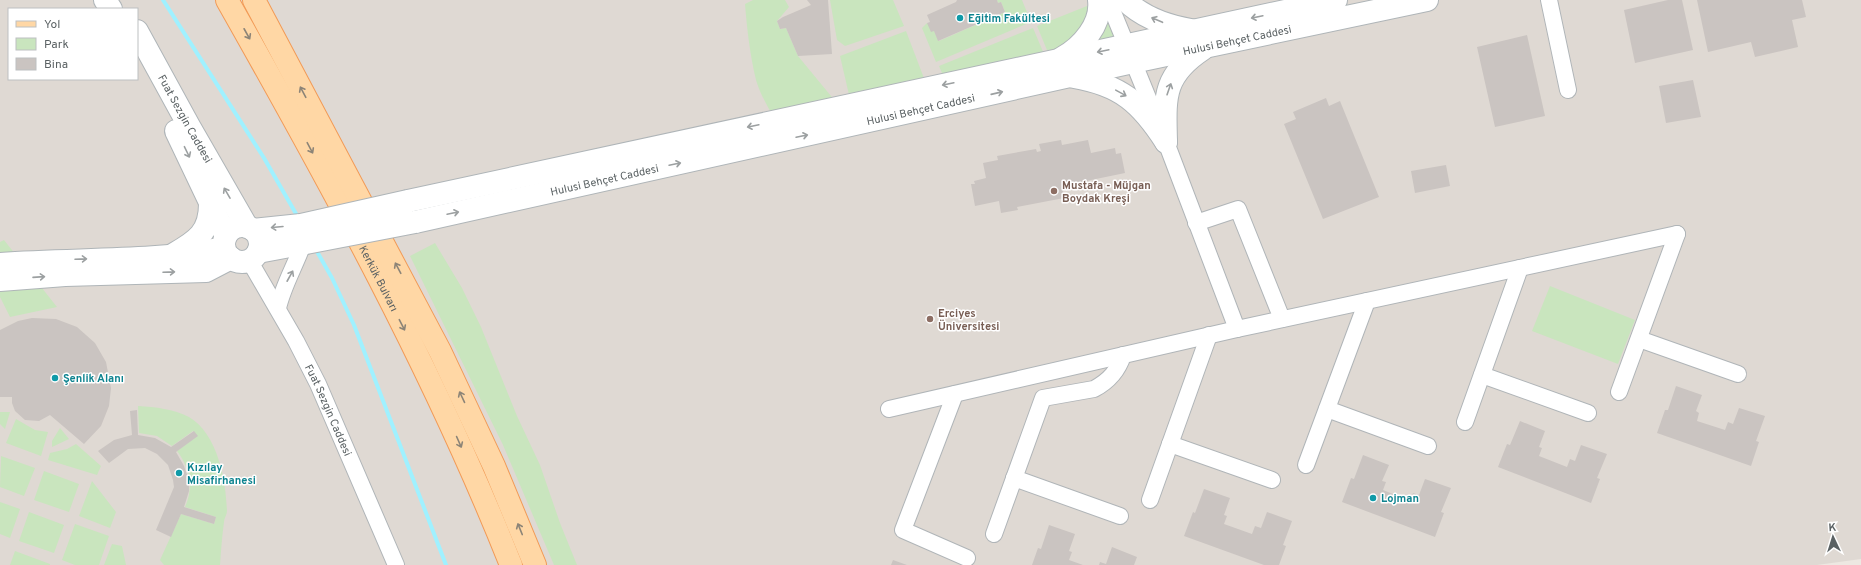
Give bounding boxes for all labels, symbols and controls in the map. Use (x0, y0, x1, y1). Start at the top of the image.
legend (8, 8, 138, 80)
place label: Eğitim Fakültesi (968, 12, 1050, 26)
marker: Eğitim Fakültesi (955, 13, 965, 23)
one-way arrow (1251, 14, 1264, 22)
one-way arrow (1152, 16, 1164, 24)
text: Yol (44, 17, 60, 33)
street label: Hulusi Behçet Caddesi (1182, 23, 1293, 59)
one-way arrow (243, 28, 251, 40)
text: Park (44, 37, 69, 53)
one-way arrow (1096, 48, 1109, 56)
text: Bina (44, 57, 68, 73)
street label: Fuat Sezgin Caddesi (154, 72, 215, 166)
one-way arrow (942, 81, 955, 89)
one-way arrow (1165, 84, 1173, 96)
one-way arrow (299, 86, 306, 98)
one-way arrow (991, 88, 1004, 96)
one-way arrow (1115, 89, 1127, 97)
street label: Hulusi Behçet Caddesi (865, 91, 976, 129)
one-way arrow (746, 123, 759, 131)
one-way arrow (795, 131, 808, 139)
one-way arrow (306, 141, 314, 153)
one-way arrow (183, 146, 191, 158)
one-way arrow (668, 159, 681, 167)
street label: Hulusi Behçet Caddesi (549, 162, 660, 200)
place label: Mustafa - Müjgan Boydak Kreşi (1062, 179, 1151, 206)
marker: Mustafa - Müjgan Boydak Kreşi (1049, 186, 1059, 196)
one-way arrow (223, 187, 231, 199)
one-way arrow (446, 209, 459, 217)
one-way arrow (271, 224, 284, 231)
street label: Kerkük Bulvarı (355, 243, 401, 314)
one-way arrow (74, 256, 87, 263)
one-way arrow (393, 263, 401, 275)
one-way arrow (162, 269, 175, 276)
one-way arrow (287, 270, 294, 282)
one-way arrow (32, 273, 45, 280)
place label: Erciyes Üniversitesi (938, 307, 999, 334)
marker: Erciyes Üniversitesi (925, 314, 935, 324)
one-way arrow (399, 319, 406, 331)
street label: Fuat Sezgin Caddesi (301, 362, 354, 458)
place label: Şenlik Alanı (63, 372, 124, 386)
marker: Şenlik Alanı (50, 373, 60, 383)
one-way arrow (458, 391, 465, 403)
one-way arrow (456, 435, 463, 447)
place label: Kızılay Misafirhanesi (187, 461, 256, 488)
marker: Kızılay Misafirhanesi (174, 468, 184, 478)
place label: Lojman (1381, 492, 1419, 506)
marker: Lojman (1368, 493, 1378, 503)
north arrow (1813, 517, 1853, 557)
text: K (1828, 521, 1837, 535)
one-way arrow (516, 523, 523, 535)

